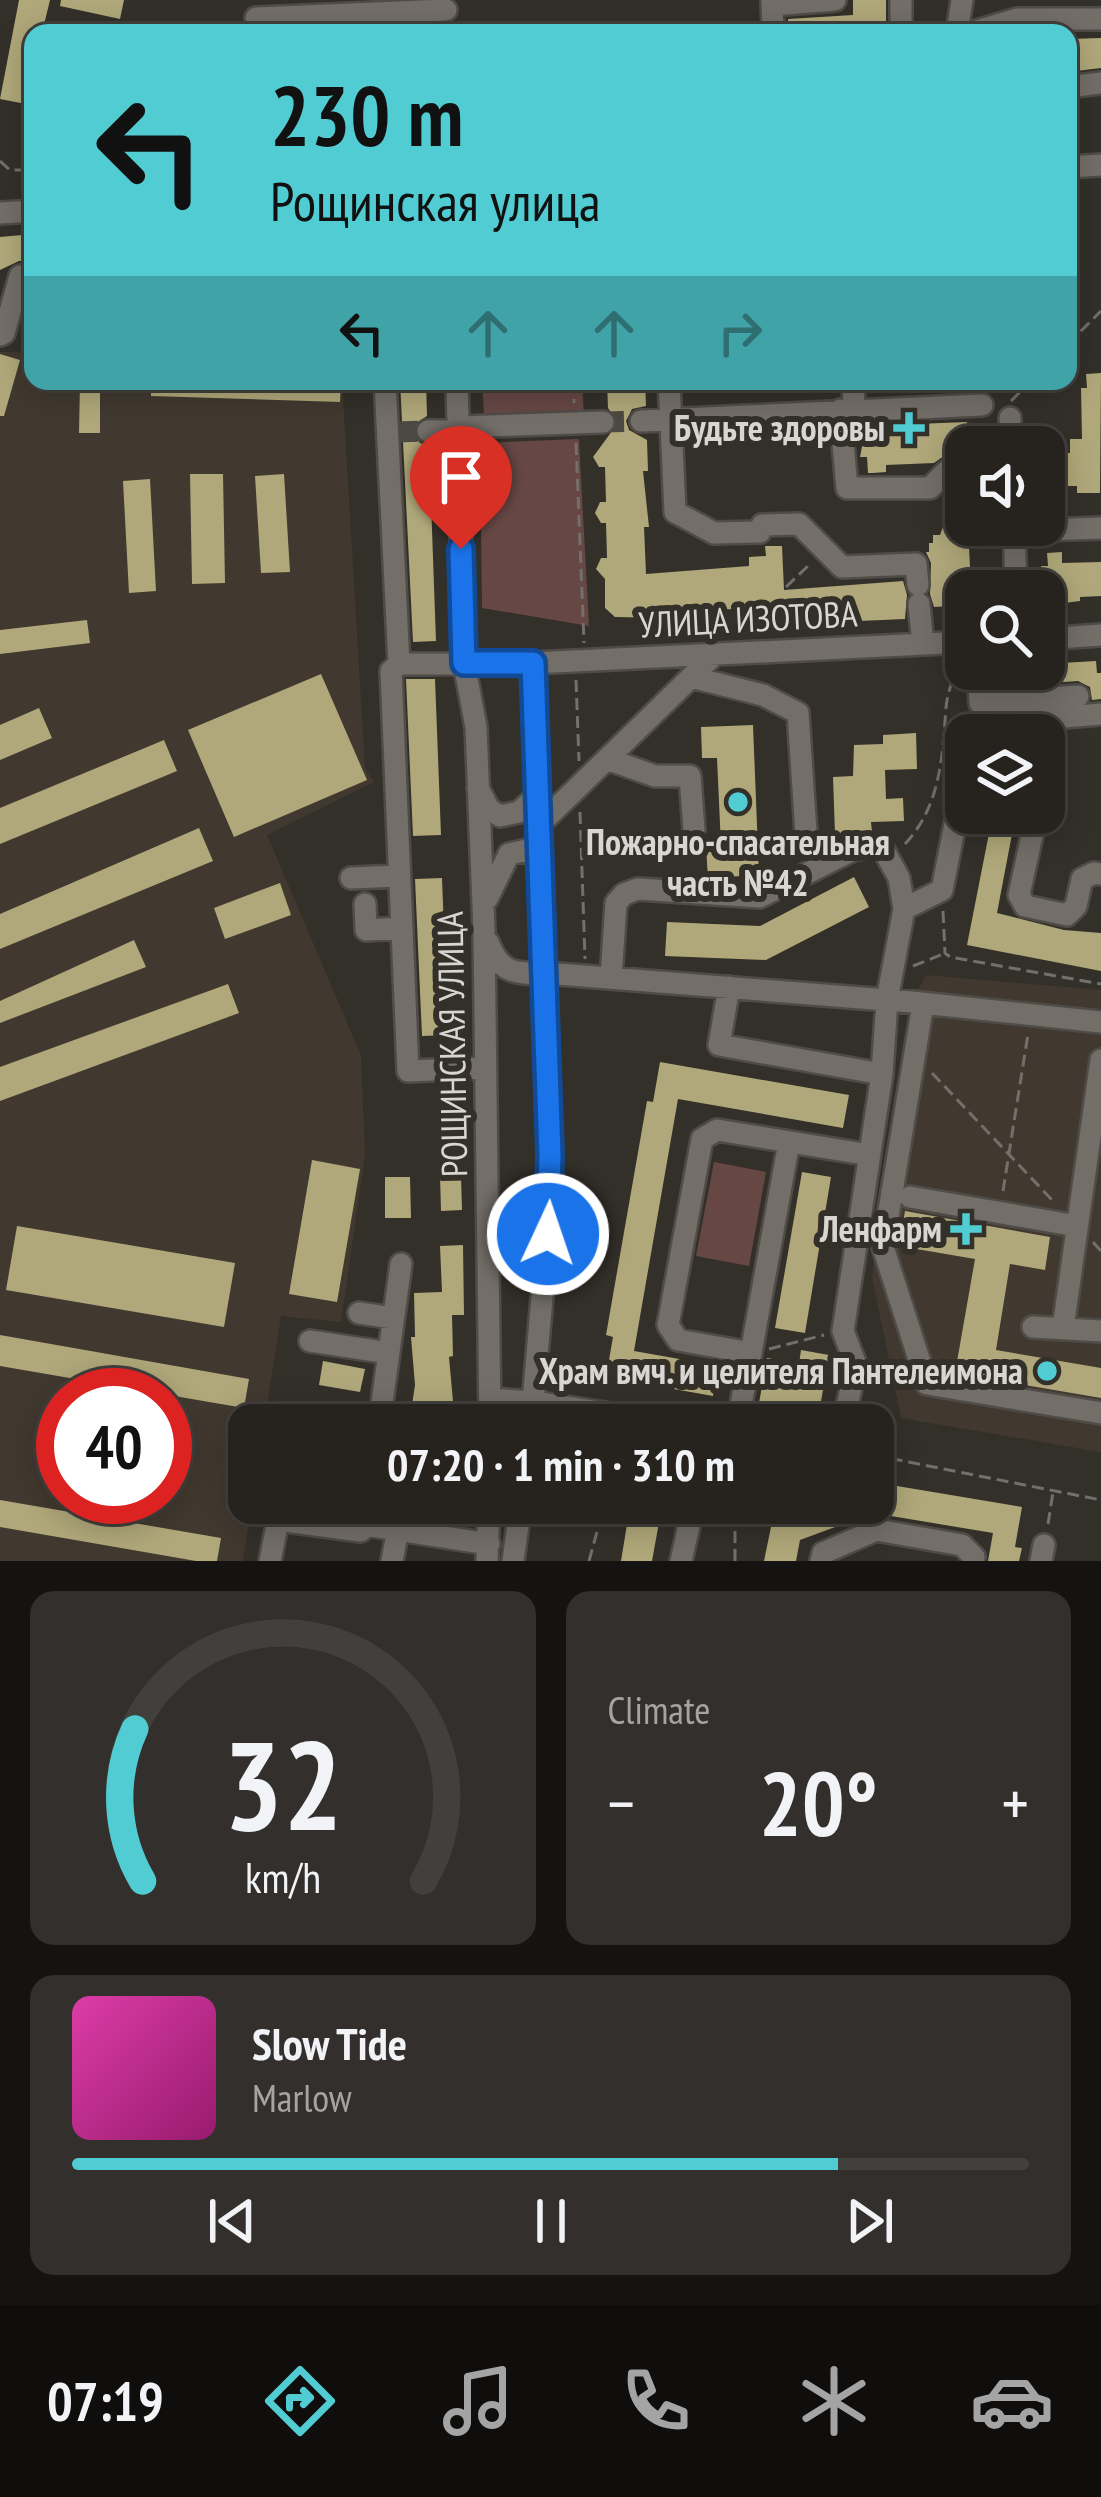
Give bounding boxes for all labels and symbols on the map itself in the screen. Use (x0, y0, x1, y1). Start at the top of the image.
place label: Будьте здоровы (674, 404, 885, 451)
marker: Будьте здоровы (896, 415, 922, 441)
pin (410, 426, 512, 549)
street label: УЛИЦА ИЗОТОВА (637, 589, 859, 648)
marker: Пожарно-спасательная часть №42 (725, 789, 751, 815)
place label: Пожарно-спасательная часть №42 (586, 818, 890, 906)
street label: РОЩИНСКАЯ УЛИЦА (426, 911, 477, 1177)
position arrow (485, 1171, 611, 1297)
place label: Ленфарм (819, 1205, 942, 1252)
marker: Ленфарм (953, 1216, 979, 1242)
place label: Храм вмч. и целителя Пантелеимона (539, 1347, 1023, 1394)
marker: Храм вмч. и целителя Пантелеимона (1034, 1358, 1060, 1384)
speed limit sign: 40 (36, 1368, 192, 1524)

